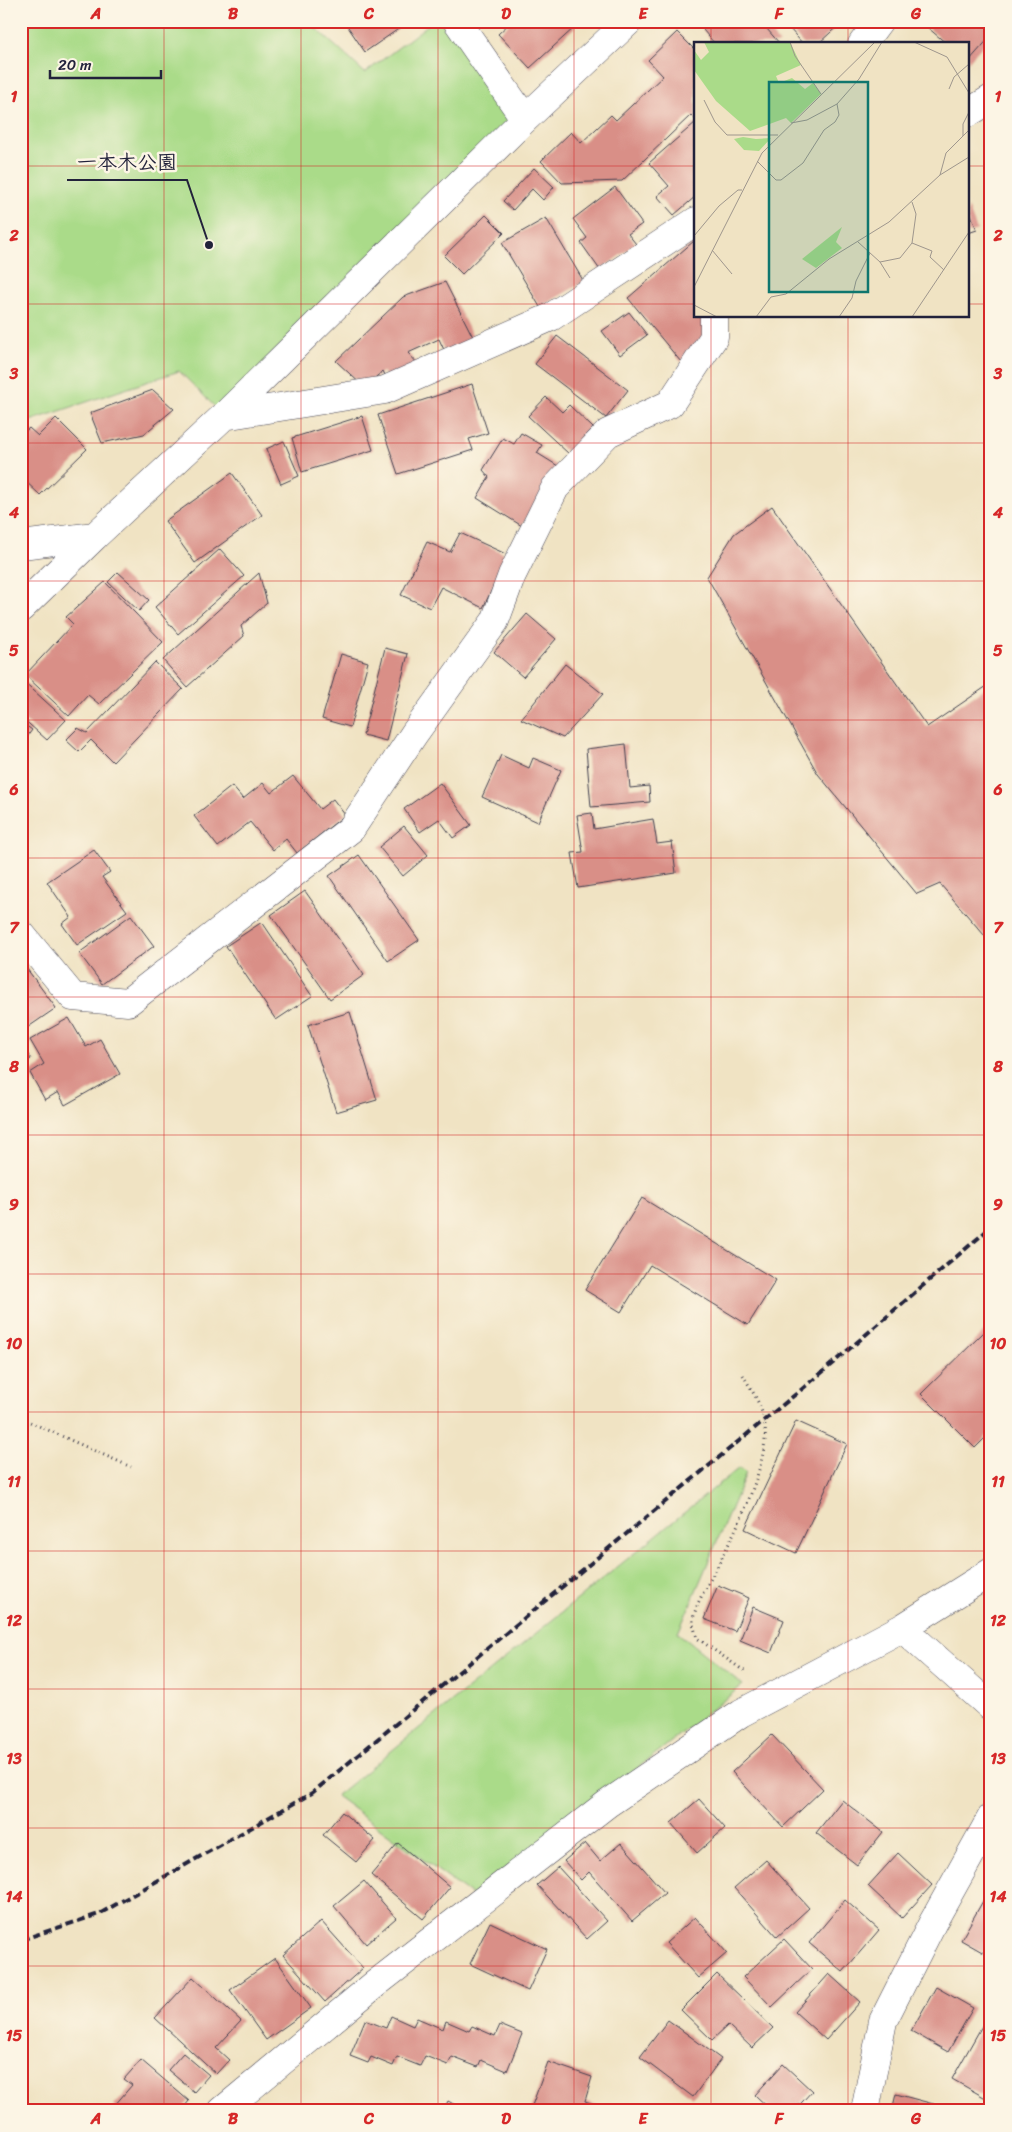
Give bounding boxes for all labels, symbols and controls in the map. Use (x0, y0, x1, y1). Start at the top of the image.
text: A (90, 0, 101, 28)
text: B (228, 0, 239, 28)
text: C (363, 0, 375, 28)
text: D (501, 0, 511, 28)
text: E (639, 0, 649, 28)
text: F (774, 0, 785, 28)
text: G (910, 0, 922, 28)
inset map (694, 42, 970, 318)
scale bar (50, 48, 161, 80)
text: 20 m (58, 52, 92, 78)
text: 1 (11, 82, 18, 111)
text: 1 (995, 82, 1002, 111)
callout: 一本木公園 (67, 145, 187, 180)
text: 一本木公園 (77, 145, 177, 180)
text: 2 (8, 221, 19, 250)
text: 2 (992, 221, 1003, 250)
text: 3 (9, 359, 19, 388)
text: 3 (993, 359, 1003, 388)
text: 4 (8, 498, 19, 527)
text: 4 (992, 498, 1003, 527)
text: 5 (9, 636, 19, 665)
text: 5 (993, 636, 1003, 665)
text: 6 (8, 775, 19, 804)
text: 6 (992, 775, 1003, 804)
text: 7 (9, 913, 20, 942)
text: 7 (993, 913, 1004, 942)
text: 8 (8, 1052, 19, 1081)
text: 8 (992, 1052, 1003, 1081)
text: 9 (9, 1190, 19, 1219)
text: 9 (993, 1190, 1003, 1219)
text: 10 (6, 1329, 22, 1358)
text: 10 (990, 1329, 1006, 1358)
text: 11 (7, 1467, 21, 1496)
text: 11 (991, 1467, 1005, 1496)
text: 12 (6, 1606, 23, 1635)
text: 12 (990, 1606, 1007, 1635)
text: 13 (6, 1744, 22, 1773)
text: 13 (990, 1744, 1006, 1773)
text: 14 (6, 1882, 22, 1911)
text: 14 (990, 1882, 1006, 1911)
text: 15 (6, 2021, 23, 2050)
text: 15 (990, 2021, 1007, 2050)
text: A (90, 2104, 101, 2132)
text: B (228, 2104, 239, 2132)
text: C (363, 2104, 375, 2132)
text: D (501, 2104, 511, 2132)
text: E (639, 2104, 649, 2132)
text: F (774, 2104, 785, 2132)
text: G (910, 2104, 922, 2132)

